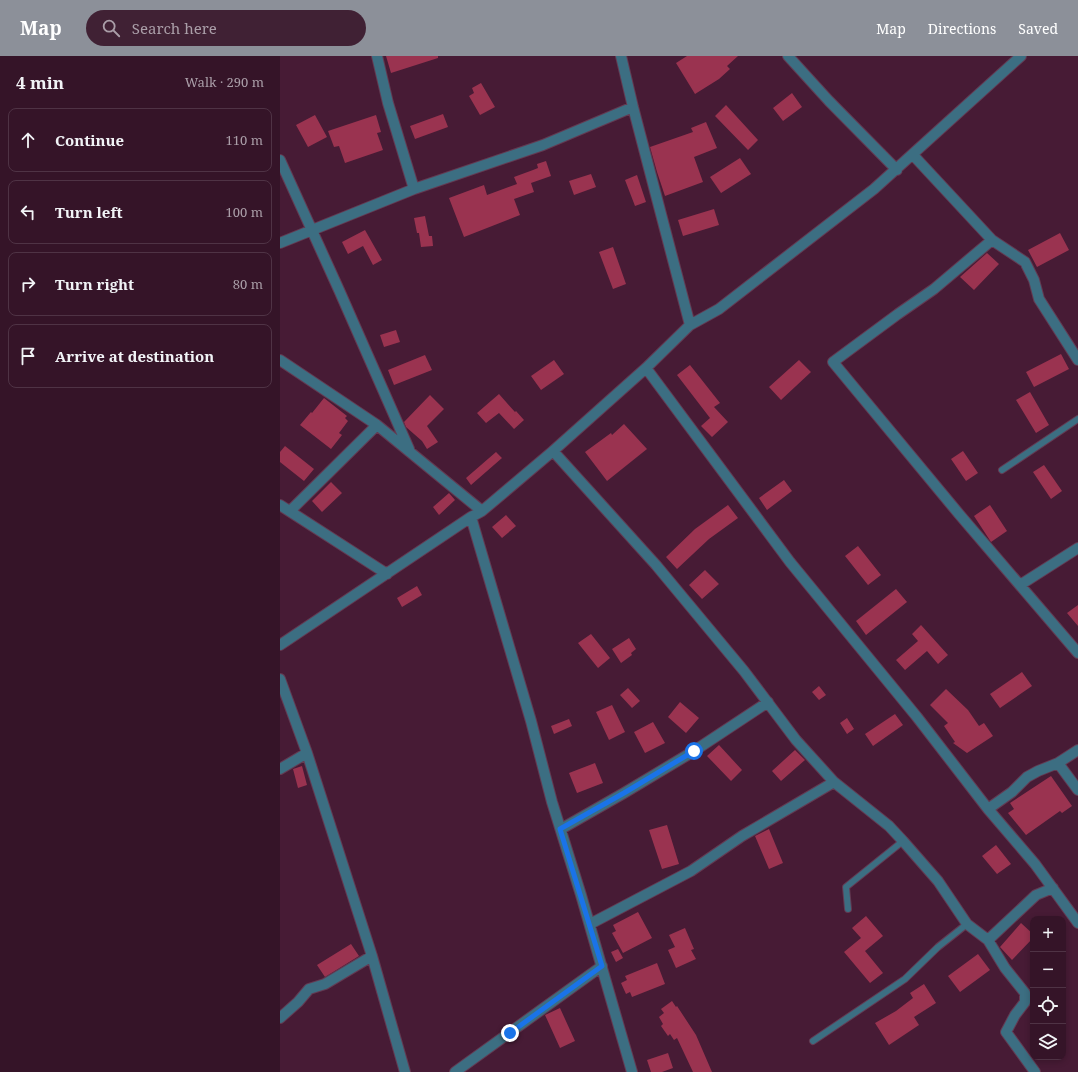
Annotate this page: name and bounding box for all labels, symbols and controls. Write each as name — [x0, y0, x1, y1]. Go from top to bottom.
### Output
search box — [86, 10, 366, 46]
text: Map — [20, 15, 62, 41]
icon: search — [100, 17, 122, 39]
text: Search here — [132, 18, 217, 38]
text: Map — [876, 19, 906, 38]
text: Directions — [928, 19, 996, 38]
text: Saved — [1018, 19, 1058, 38]
text: 4 min — [16, 71, 64, 94]
text: Walk · 290 m — [185, 73, 264, 91]
icon: ahead — [17, 129, 39, 151]
text: Continue — [55, 130, 124, 150]
text: 110 m — [226, 131, 263, 149]
icon: left — [17, 201, 39, 223]
text: Turn left — [55, 202, 123, 222]
text: 100 m — [226, 203, 263, 221]
icon: right — [17, 273, 39, 295]
text: Turn right — [55, 274, 134, 294]
text: 80 m — [233, 275, 263, 293]
icon: arrive — [17, 345, 39, 367]
text: Arrive at destination — [55, 346, 214, 366]
route start — [685, 742, 703, 760]
map controls — [1030, 916, 1066, 1060]
button: + — [1030, 916, 1066, 952]
button: − — [1030, 952, 1066, 988]
button: locate — [1030, 988, 1066, 1024]
route end — [501, 1024, 519, 1042]
button: layers — [1030, 1024, 1066, 1060]

